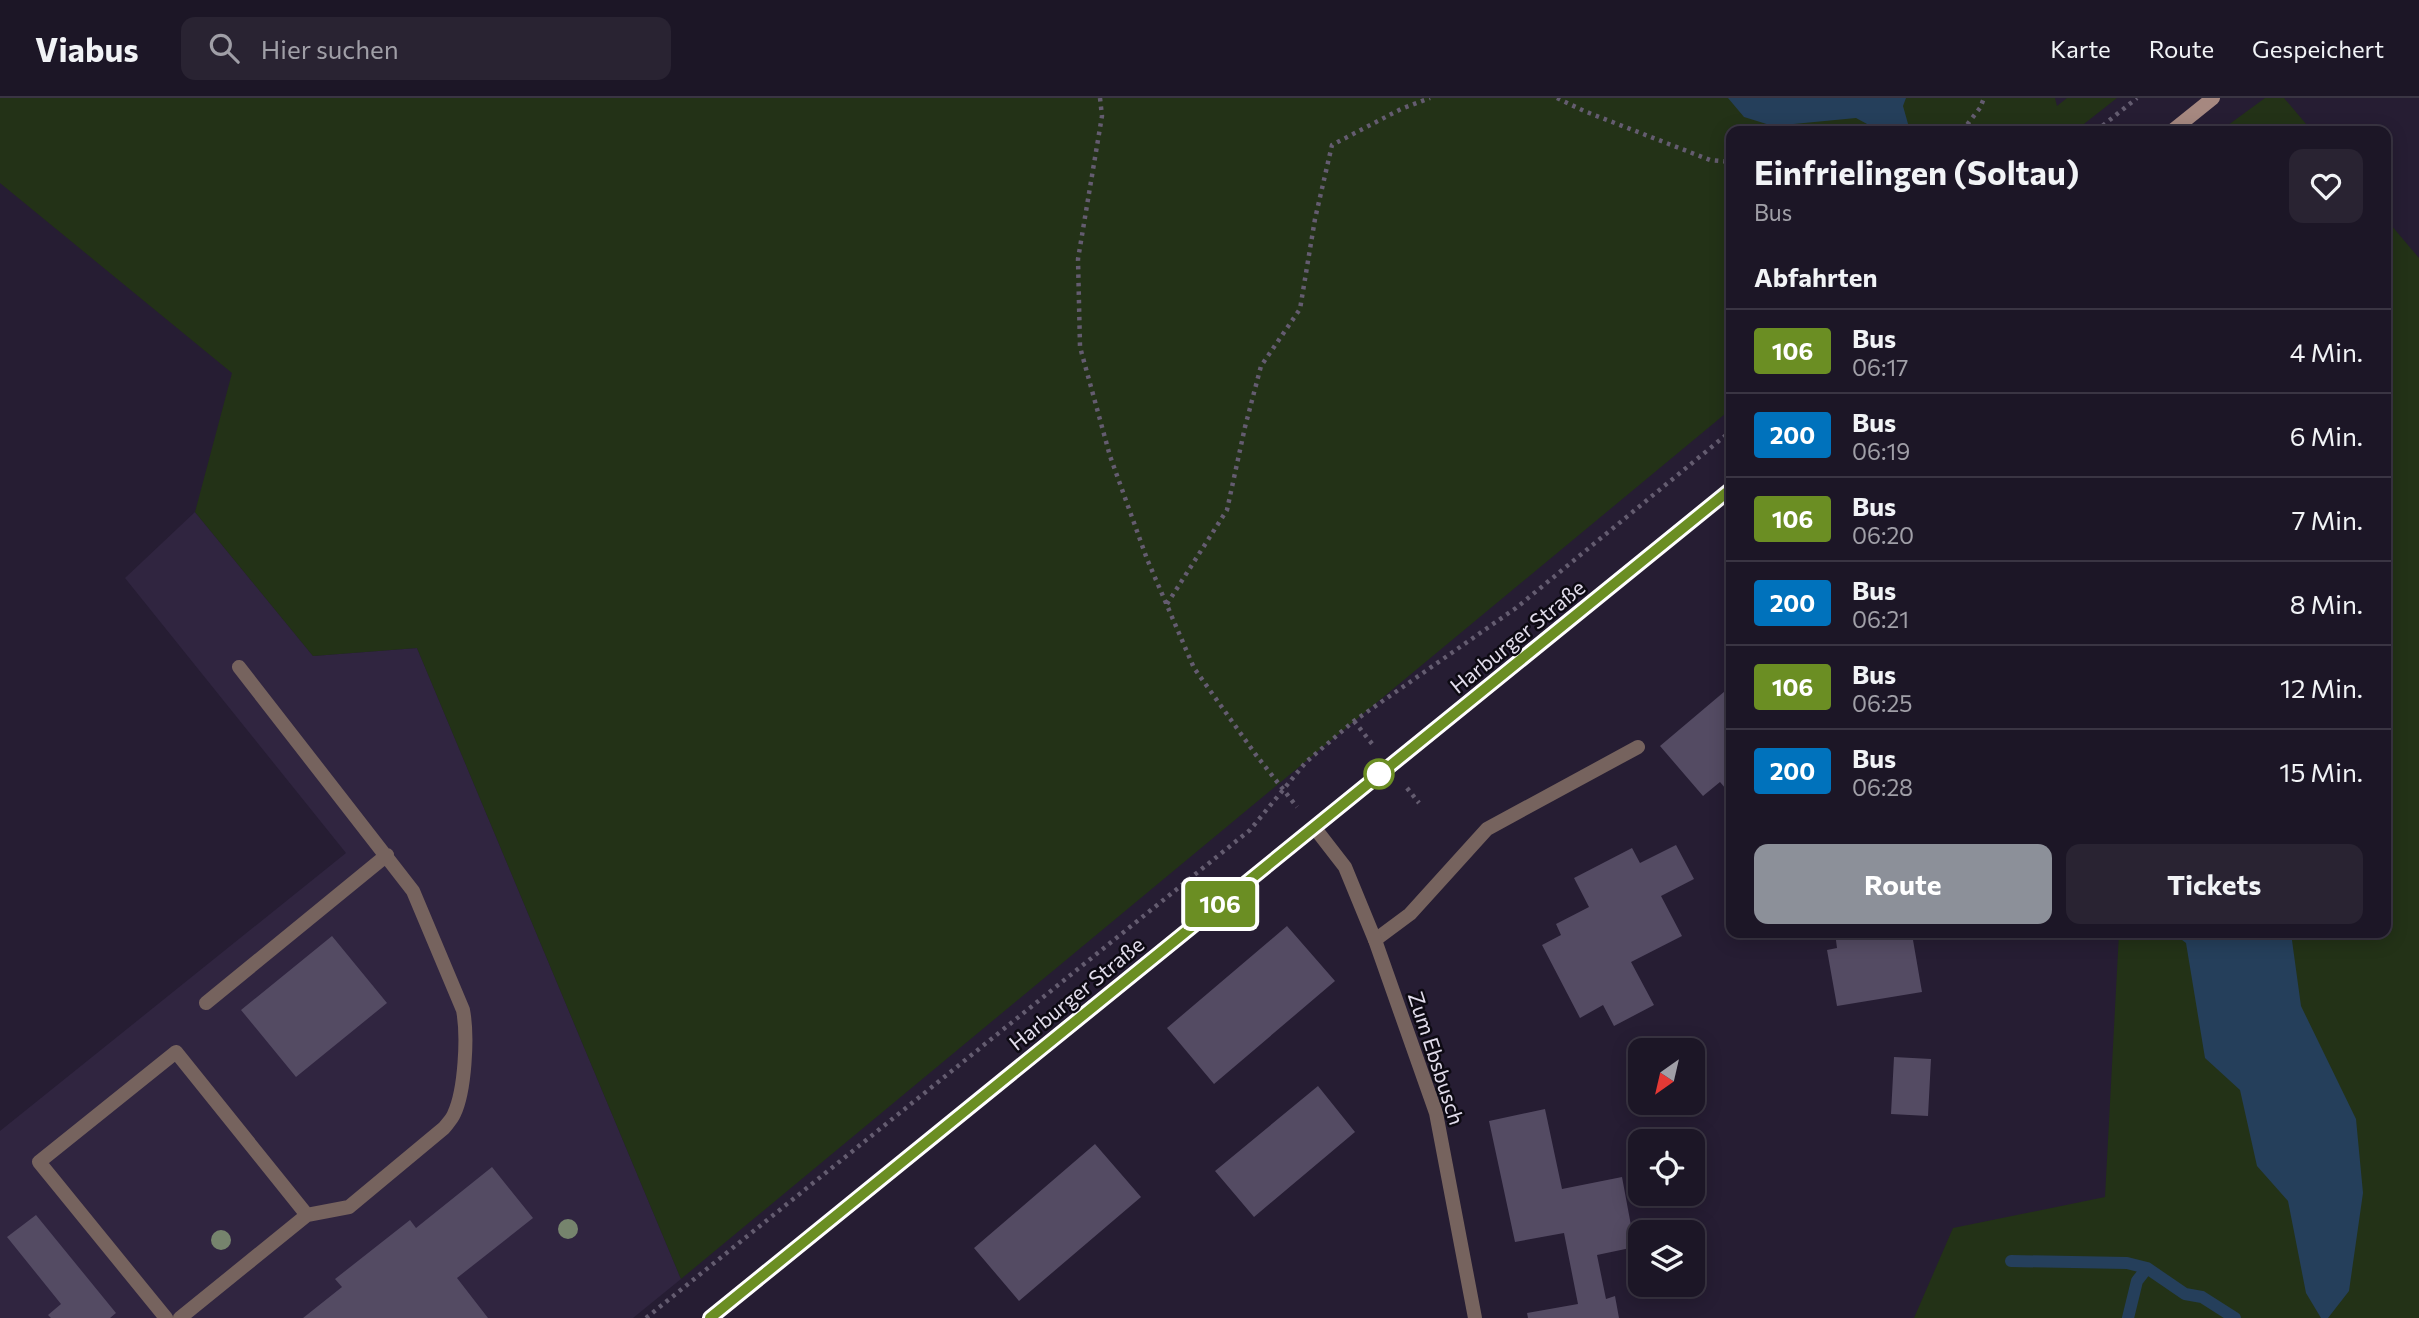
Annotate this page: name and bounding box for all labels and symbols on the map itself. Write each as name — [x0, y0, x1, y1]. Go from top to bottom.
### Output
street label: Harburger Straße — [1445, 574, 1589, 698]
unlabelled marker — [1364, 759, 1394, 789]
line badge: 106 — [1180, 881, 1260, 927]
street label: Harburger Straße — [1004, 931, 1148, 1055]
street label: Zum Ebsbusch — [1404, 988, 1470, 1128]
north arrow — [1628, 1038, 1704, 1115]

